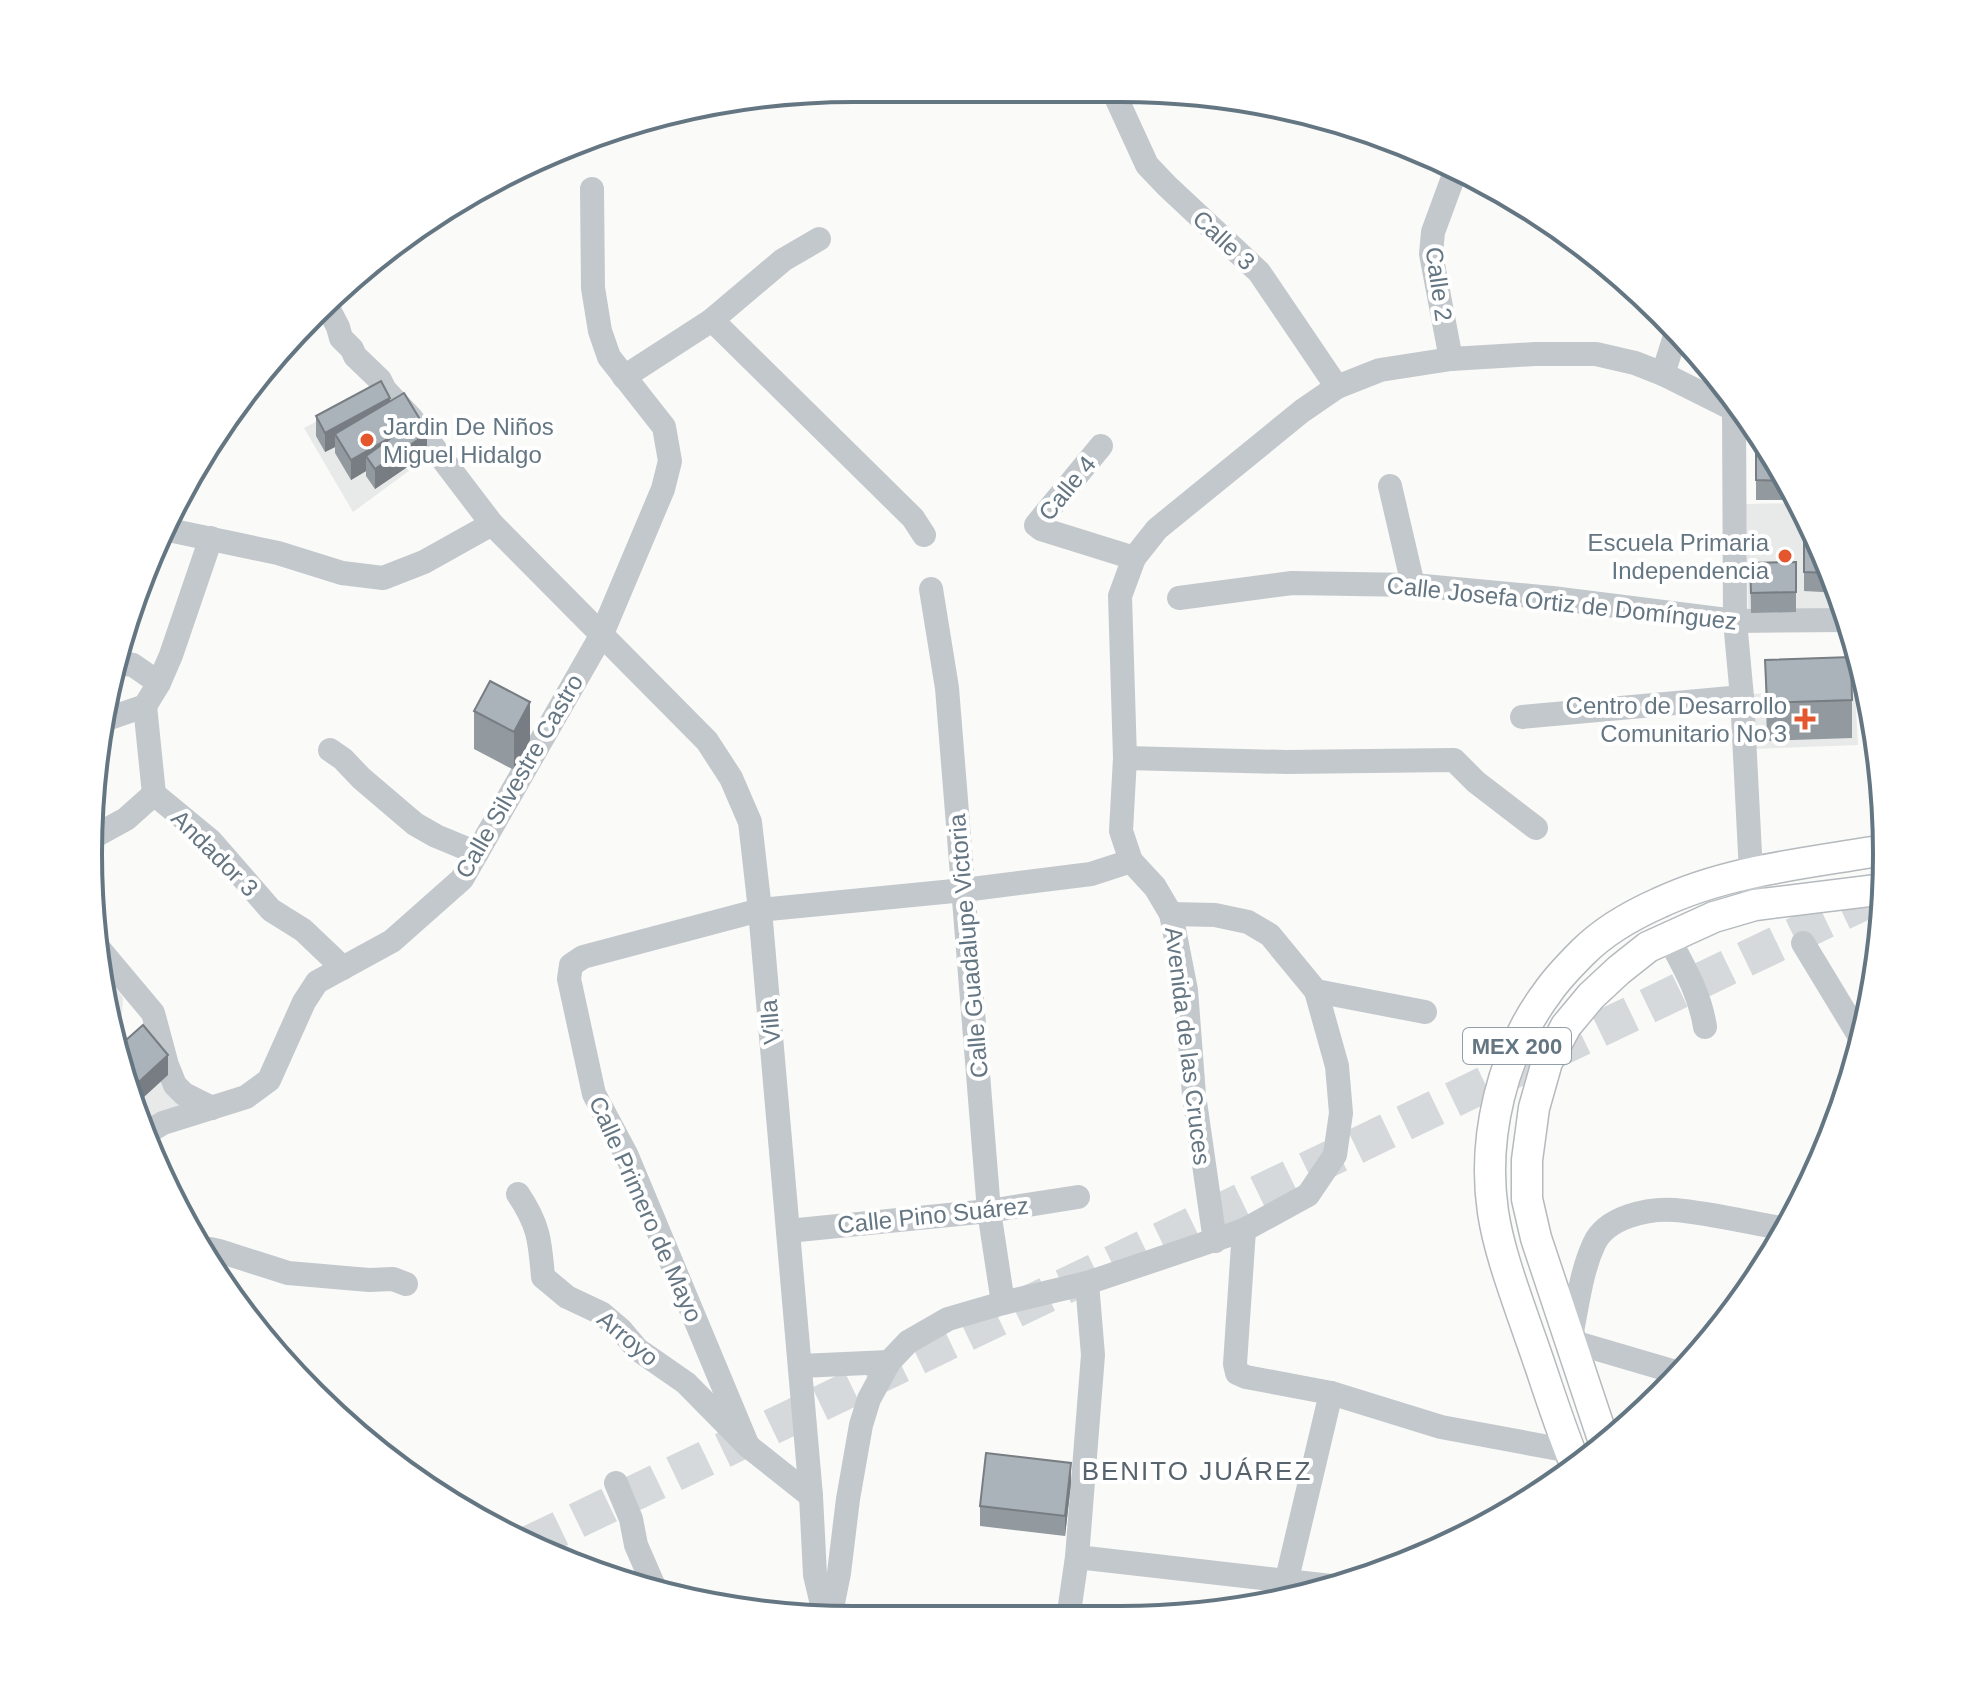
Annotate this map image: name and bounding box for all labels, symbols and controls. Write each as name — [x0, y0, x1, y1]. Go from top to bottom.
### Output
street label: Calle 3 — [1187, 205, 1261, 275]
street label: Calle 2 — [1420, 245, 1458, 323]
place label: Jardin De Niños Miguel Hidalgo — [383, 413, 554, 468]
marker: Jardin De Niños Miguel Hidalgo — [358, 431, 376, 449]
street label: Calle 4 — [1033, 450, 1101, 526]
place label: Escuela Primaria Independencia — [1588, 529, 1770, 584]
marker: Escuela Primaria Independencia — [1776, 547, 1794, 565]
street label: Calle Josefa Ortiz de Domínguez — [1385, 571, 1739, 635]
street label: Calle Silvestre Castro — [450, 669, 588, 883]
place label: Centro de Desarrollo Comunitario No 3 — [1566, 692, 1787, 747]
marker: Centro de Desarrollo Comunitario No 3 — [1794, 708, 1816, 730]
street label: Andador 3 — [166, 804, 264, 902]
street label: Calle Guadalupe Victoria — [943, 812, 993, 1079]
street label: Avenida de las Cruces — [1160, 925, 1216, 1167]
street label: Villa — [755, 998, 785, 1046]
road number: MEX 200 — [1463, 1028, 1571, 1064]
street label: Calle Primero de Mayo — [584, 1092, 708, 1326]
street label: Calle Pino Suárez — [836, 1192, 1030, 1238]
street label: Arroyo — [592, 1305, 664, 1371]
district label: BENITO JUÁREZ — [1082, 1456, 1312, 1486]

